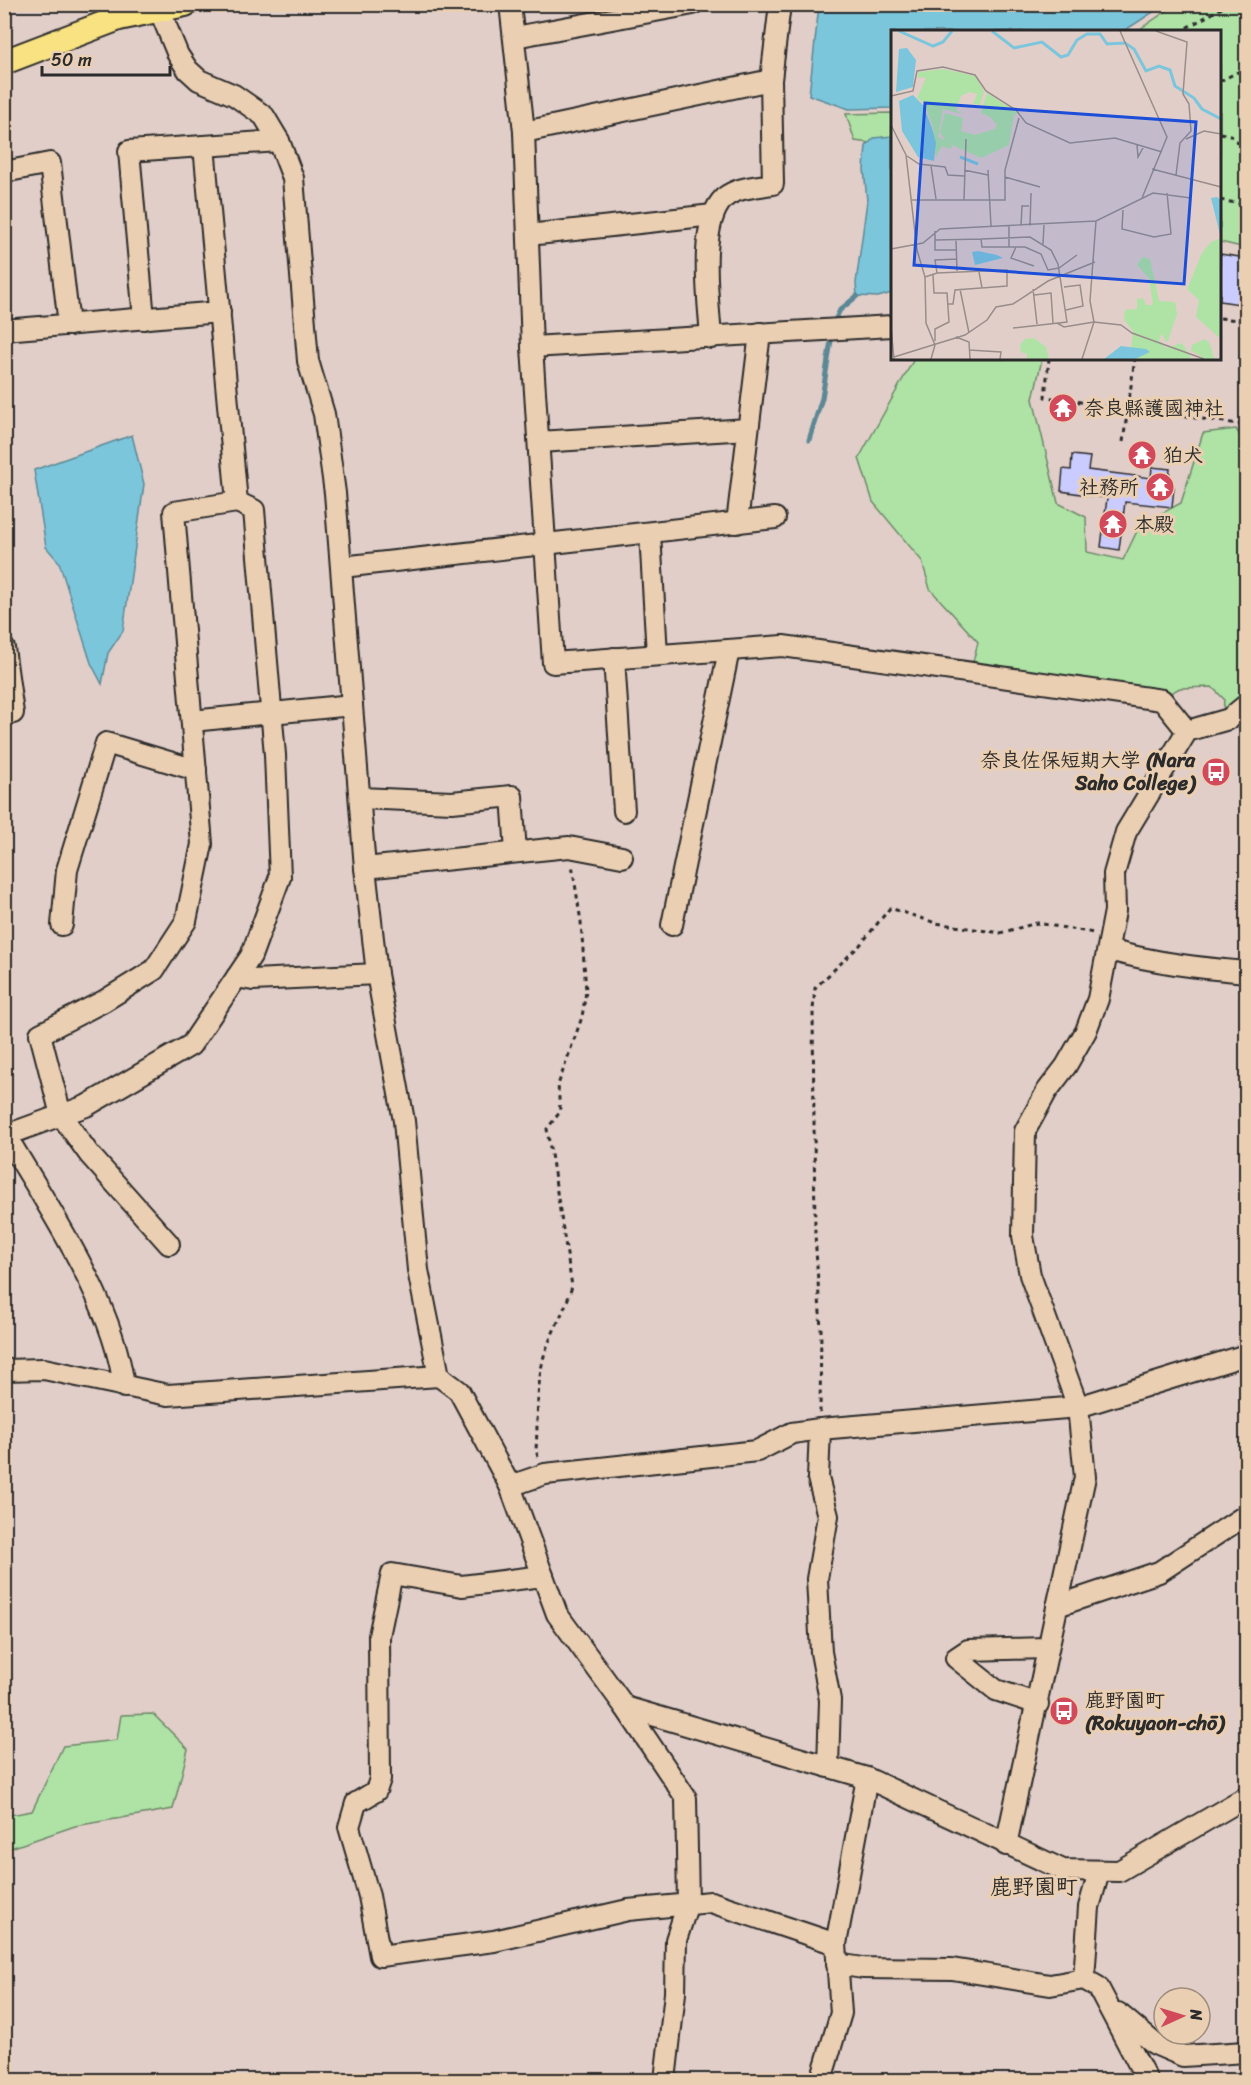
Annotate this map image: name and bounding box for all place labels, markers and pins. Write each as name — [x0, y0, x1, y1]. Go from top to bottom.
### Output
place label: 奈良縣護國神社 — [1084, 391, 1224, 426]
temple icon: 奈良縣護國神社 — [1047, 392, 1079, 424]
place label: 狛犬 — [1163, 438, 1203, 473]
temple icon: 狛犬 — [1126, 439, 1158, 471]
place label: 社務所 — [1079, 470, 1139, 505]
temple icon: 社務所 — [1144, 471, 1176, 503]
place label: 本殿 — [1134, 507, 1174, 542]
temple icon: 本殿 — [1097, 508, 1129, 540]
place label: 奈良佐保短期大学 (Nara Saho College) — [981, 743, 1197, 801]
bus stop icon: 奈良佐保短期大学 (Nara Saho College) — [1200, 756, 1232, 788]
place label: 鹿野園町 (Rokuyaon-chō) — [1085, 1683, 1226, 1741]
bus stop icon: 鹿野園町 (Rokuyaon-chō) — [1048, 1695, 1080, 1727]

